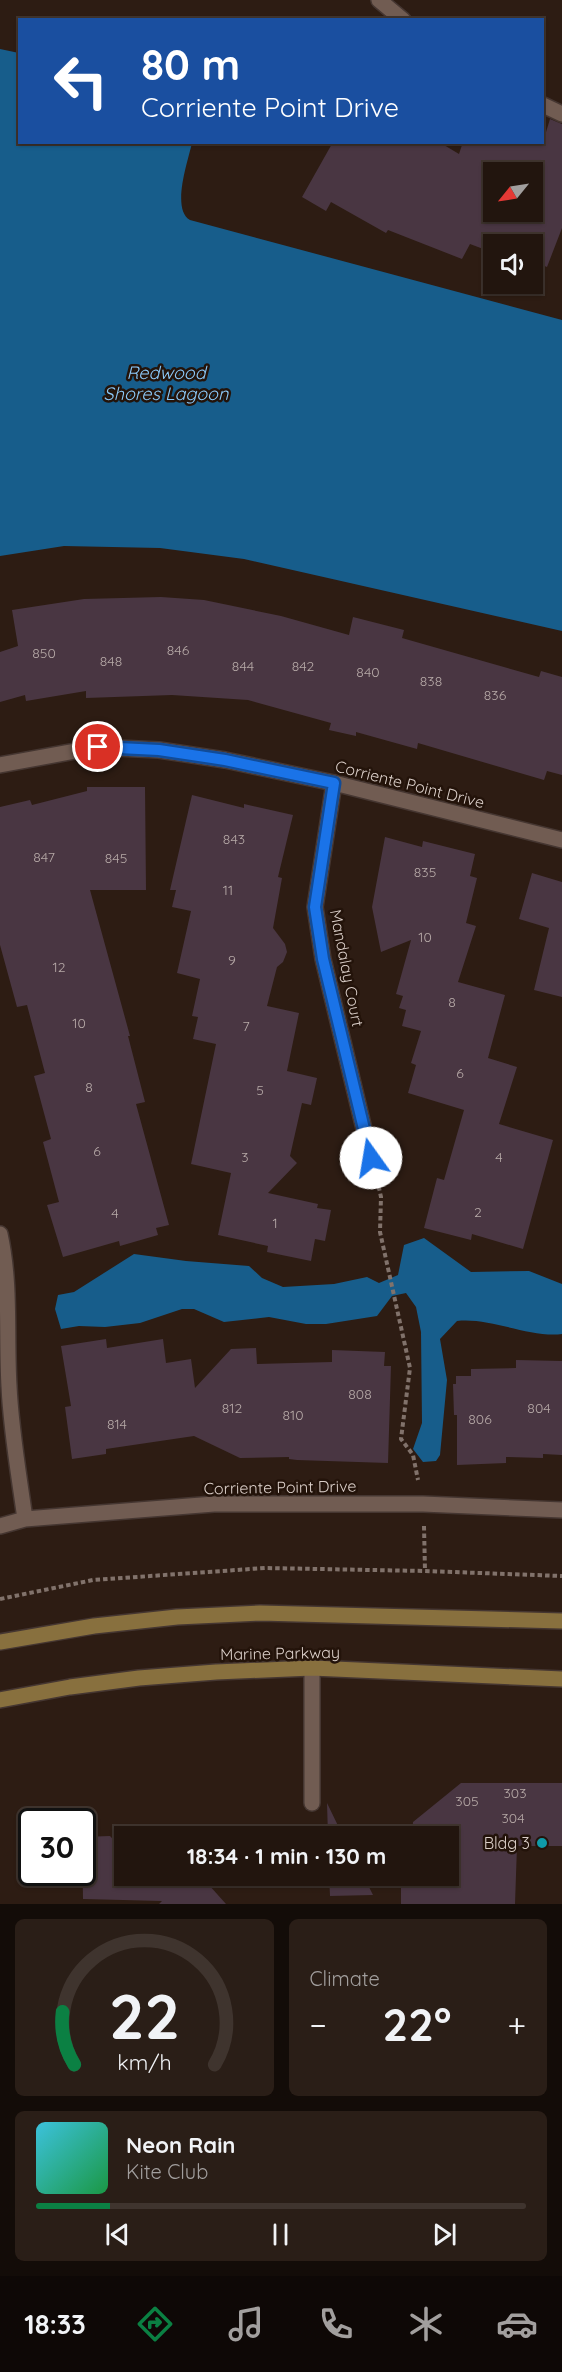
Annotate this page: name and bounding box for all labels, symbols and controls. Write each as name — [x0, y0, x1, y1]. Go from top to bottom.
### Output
text: 80 m — [141, 38, 240, 91]
icon: left — [42, 42, 120, 120]
text: Corriente Point Drive — [141, 90, 399, 124]
north arrow — [483, 162, 543, 222]
map controls — [483, 162, 543, 294]
button: sound — [483, 234, 543, 294]
water label: Redwood Shores Lagoon — [104, 361, 229, 405]
house number: 846 — [167, 641, 190, 659]
house number: 850 — [32, 644, 56, 662]
house number: 848 — [100, 652, 122, 670]
house number: 844 — [232, 657, 254, 675]
house number: 842 — [292, 657, 315, 675]
house number: 840 — [356, 663, 380, 681]
house number: 838 — [420, 672, 442, 690]
house number: 836 — [484, 686, 507, 704]
pin — [72, 721, 123, 772]
icon: arrive — [81, 730, 114, 763]
street label: Corriente Point Drive — [333, 756, 487, 812]
house number: 843 — [223, 830, 245, 848]
house number: 847 — [33, 848, 55, 866]
house number: 845 — [105, 849, 127, 867]
house number: 835 — [414, 863, 436, 881]
house number: 11 — [223, 881, 233, 899]
street label: Mandalay Court — [326, 908, 368, 1028]
house number: 10 — [418, 928, 432, 946]
house number: 9 — [228, 951, 236, 969]
house number: 12 — [53, 958, 66, 976]
house number: 8 — [448, 993, 456, 1011]
house number: 10 — [72, 1014, 86, 1032]
house number: 7 — [242, 1017, 250, 1035]
house number: 6 — [456, 1064, 464, 1082]
house number: 8 — [85, 1078, 93, 1096]
house number: 5 — [256, 1081, 264, 1099]
position arrow — [339, 1126, 403, 1190]
house number: 6 — [93, 1142, 101, 1160]
house number: 3 — [241, 1148, 249, 1166]
house number: 4 — [495, 1148, 503, 1166]
house number: 2 — [474, 1203, 482, 1221]
house number: 4 — [111, 1204, 119, 1222]
house number: 1 — [272, 1214, 278, 1232]
house number: 808 — [348, 1385, 372, 1403]
house number: 812 — [222, 1399, 242, 1417]
house number: 804 — [527, 1399, 551, 1417]
house number: 810 — [282, 1406, 304, 1424]
house number: 806 — [468, 1410, 492, 1428]
house number: 814 — [107, 1415, 127, 1433]
street label: Corriente Point Drive — [203, 1476, 357, 1498]
street label: Marine Parkway — [220, 1642, 340, 1664]
house number: 303 — [503, 1784, 527, 1802]
house number: 305 — [455, 1792, 479, 1810]
speed limit sign: 30 — [18, 1808, 96, 1886]
house number: 304 — [501, 1809, 525, 1827]
place label: Bldg 3 — [484, 1833, 530, 1853]
marker: Bldg 3 — [535, 1836, 549, 1850]
text: 18:34 · 1 min · 130 m — [187, 1842, 386, 1870]
text: Climate — [310, 1966, 380, 1991]
text: 22 — [109, 1977, 180, 2055]
text: 22° — [383, 1996, 451, 2052]
text: − — [310, 2004, 327, 2045]
text: + — [507, 2004, 526, 2045]
text: km/h — [117, 2049, 171, 2075]
text: Neon Rain — [126, 2131, 235, 2159]
text: Kite Club — [126, 2159, 208, 2184]
icon: previous — [101, 2218, 134, 2251]
icon: pause — [264, 2218, 297, 2251]
icon: next — [428, 2218, 461, 2251]
icon: directions — [134, 2303, 176, 2345]
icon: music — [225, 2303, 267, 2345]
icon: phone — [315, 2303, 357, 2345]
icon: climate — [405, 2303, 447, 2345]
icon: car — [496, 2303, 538, 2345]
text: 18:33 — [24, 2307, 86, 2341]

